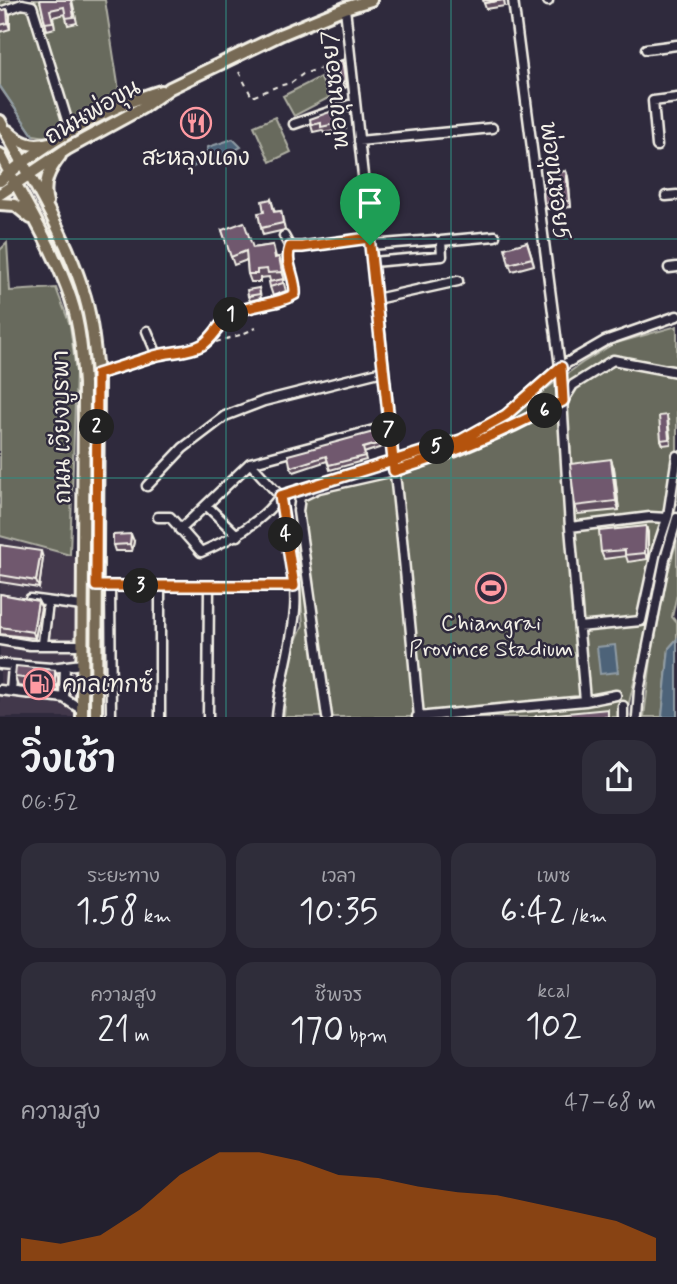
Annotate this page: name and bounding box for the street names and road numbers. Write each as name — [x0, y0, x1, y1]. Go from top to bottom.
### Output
street label: พ่อขุนซอย7 — [313, 29, 358, 151]
street label: ถนนพ่อขุน — [39, 72, 147, 153]
street label: พ่อขุนซอย5 — [531, 120, 578, 243]
street label: ถนน เวียงบูรพา — [45, 350, 80, 504]

